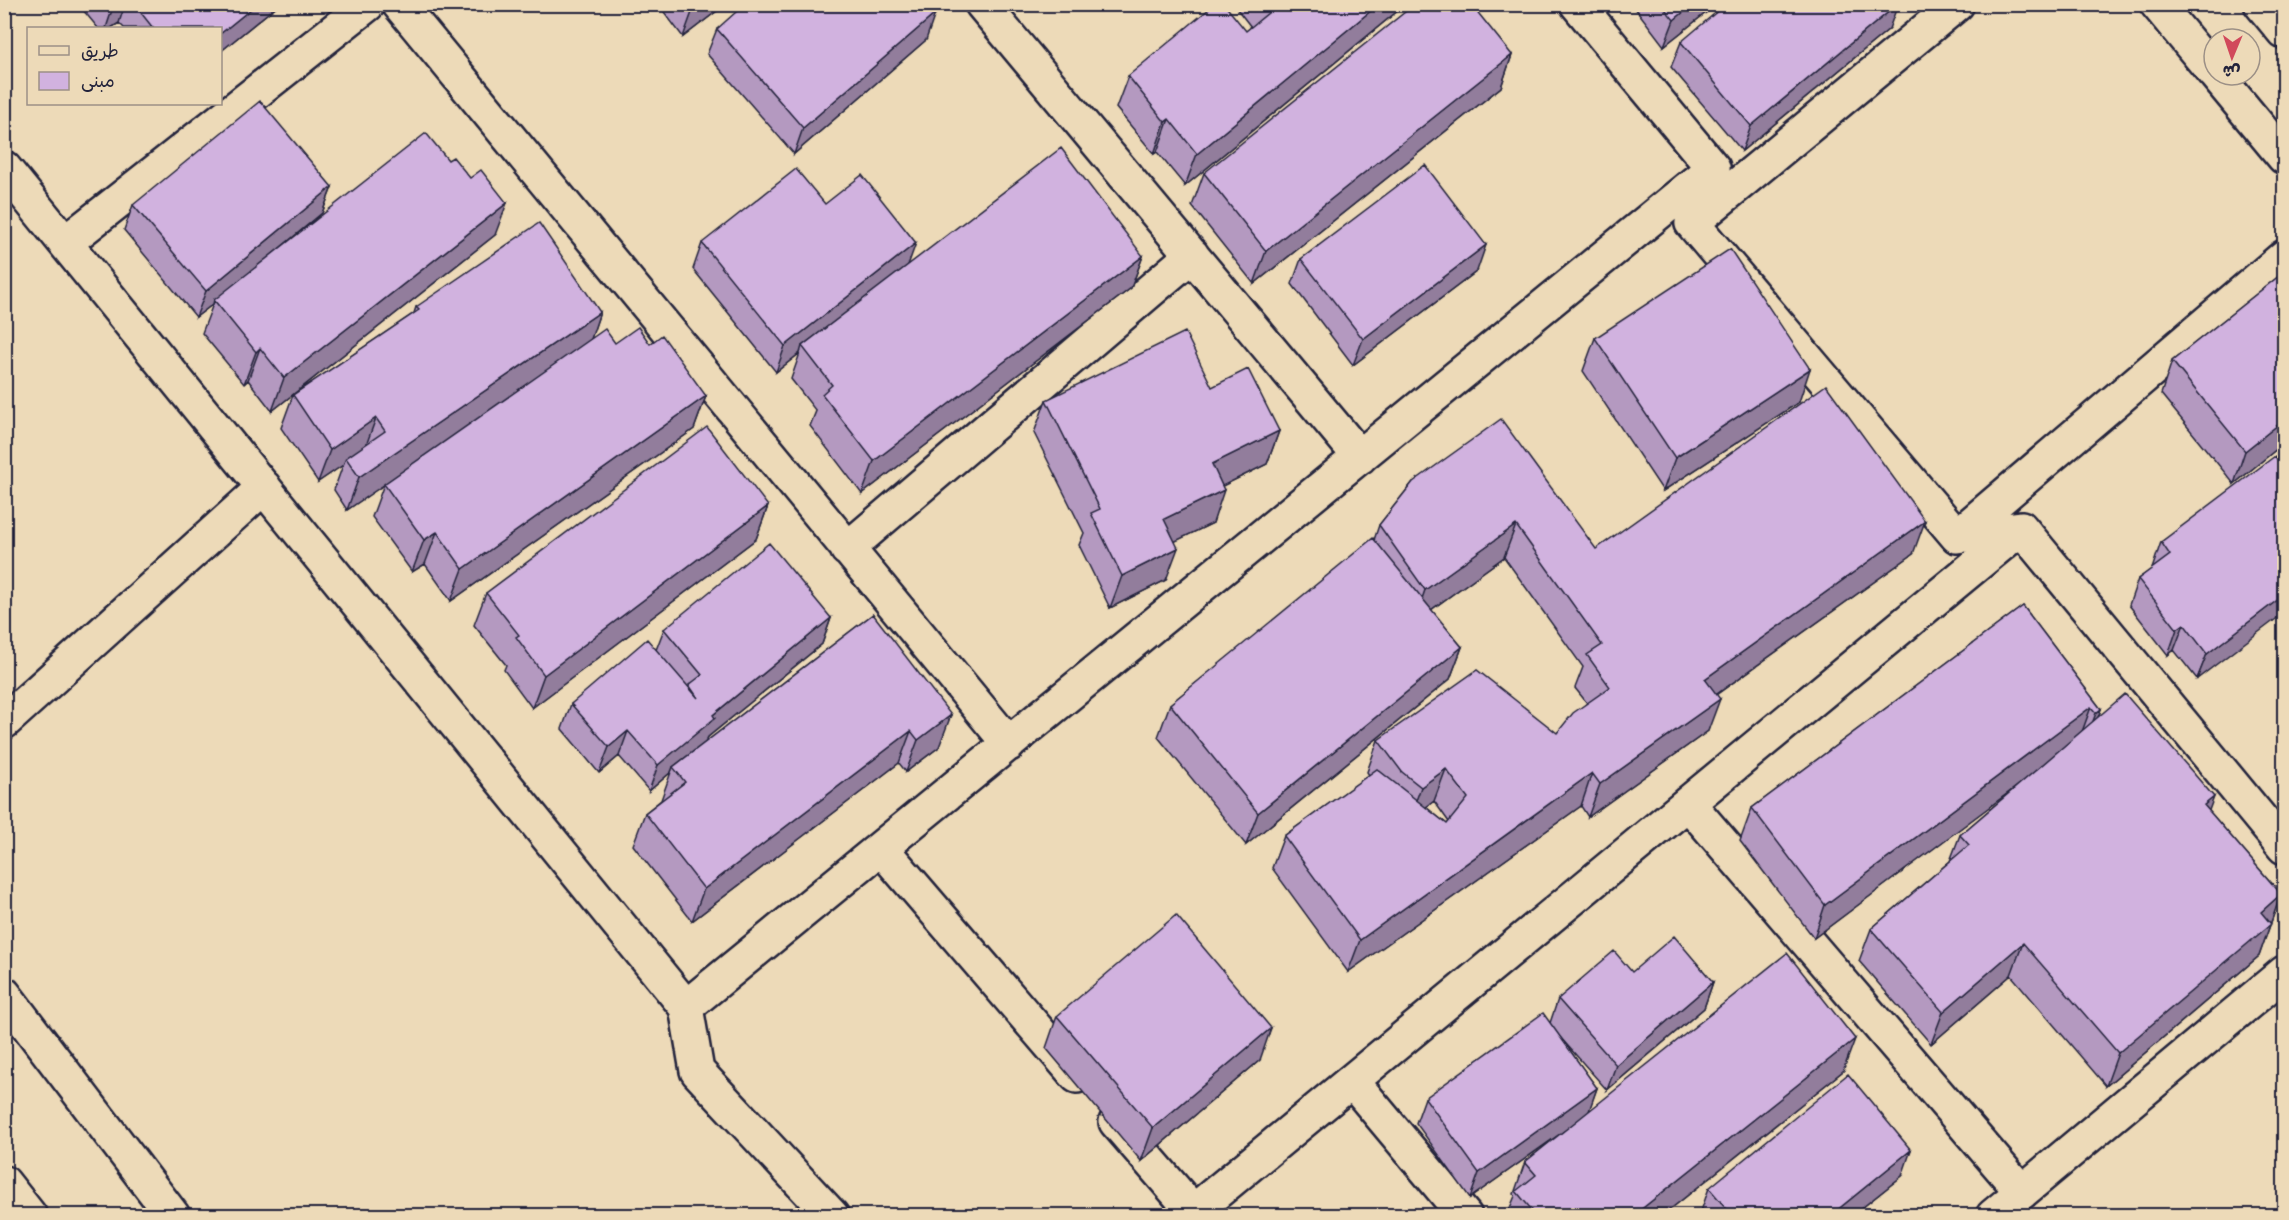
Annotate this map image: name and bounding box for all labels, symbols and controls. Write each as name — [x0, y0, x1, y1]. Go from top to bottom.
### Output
legend — [27, 27, 222, 105]
north arrow — [2202, 27, 2262, 87]
text: طريق — [81, 38, 119, 67]
text: ش — [2222, 58, 2241, 83]
text: مبنى — [81, 68, 115, 97]

